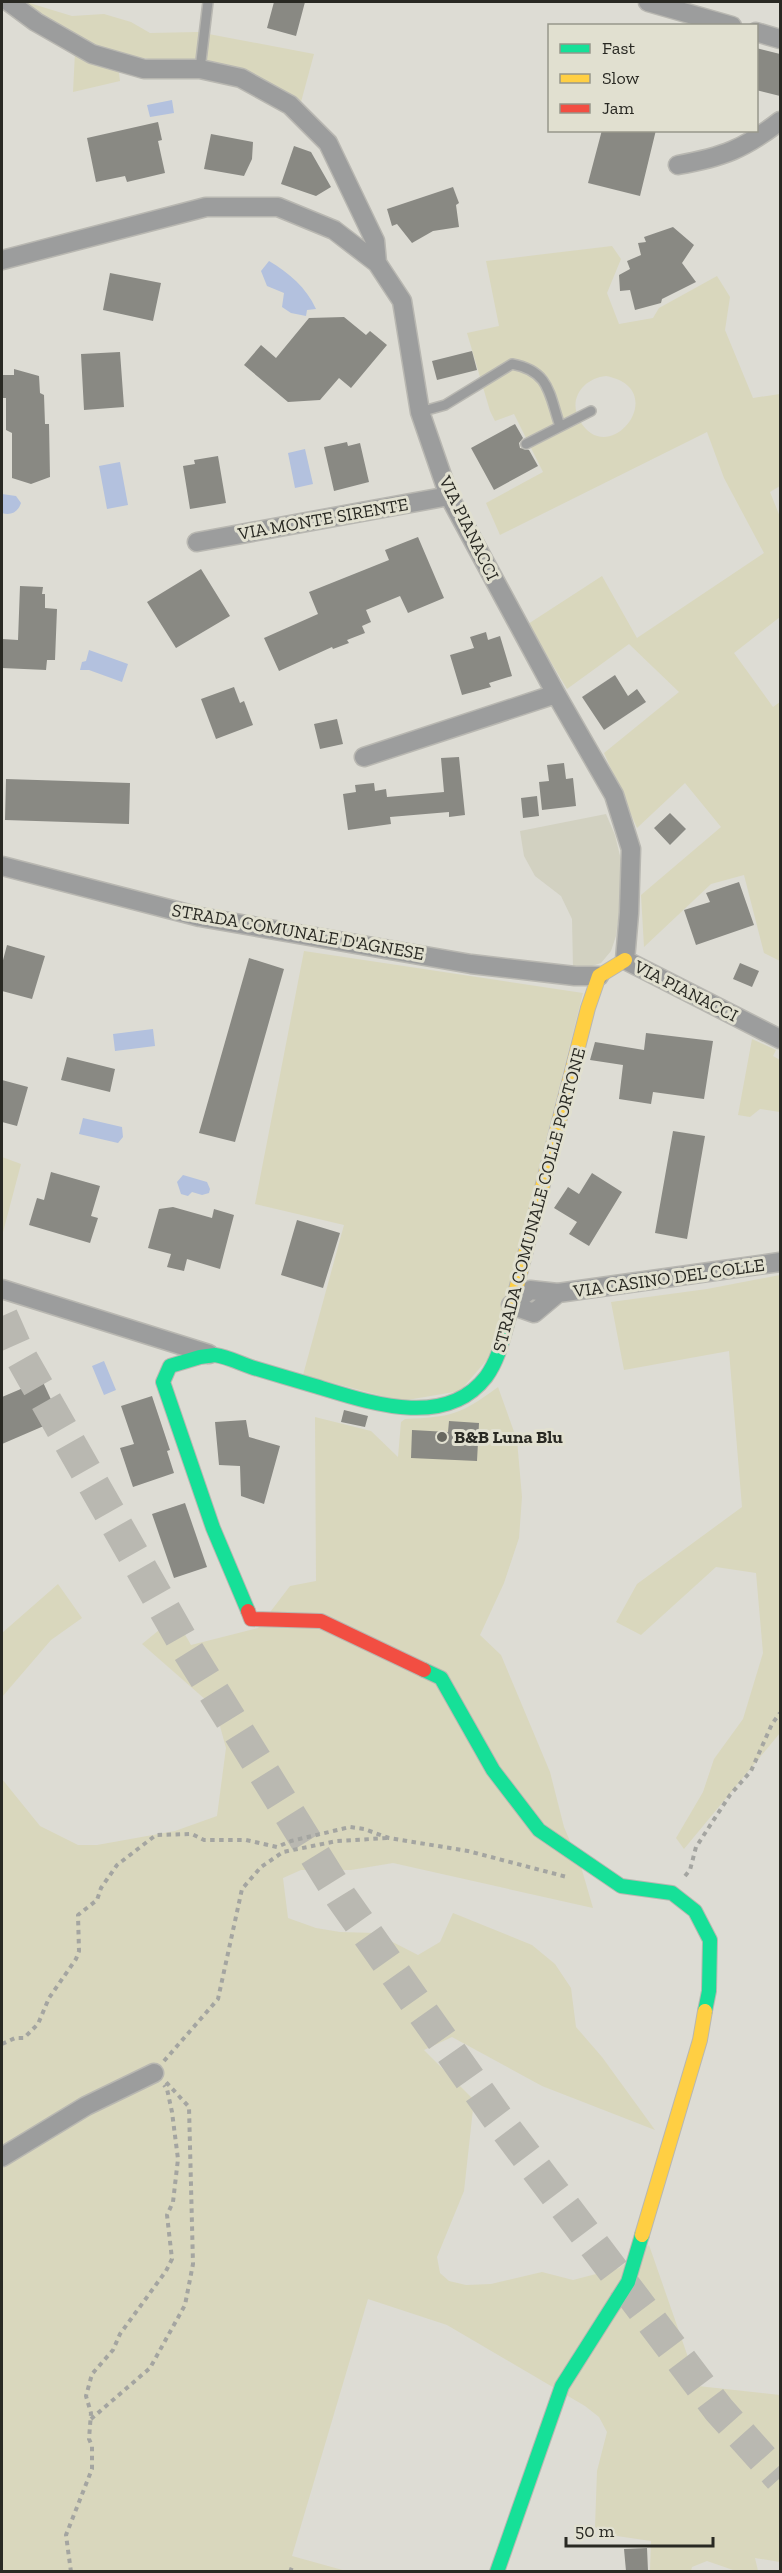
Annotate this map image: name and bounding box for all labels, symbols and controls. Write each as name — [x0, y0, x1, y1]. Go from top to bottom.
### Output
legend — [548, 24, 758, 132]
text: Fast — [602, 37, 635, 59]
text: Slow — [602, 67, 639, 89]
text: Jam — [602, 97, 634, 119]
street label: VIA PIANACCI — [434, 471, 504, 584]
street label: VIA MONTE SIRENTE — [235, 493, 410, 545]
street label: STRADA COMUNALE D'AGNESE — [170, 899, 426, 965]
street label: VIA PIANACCI — [630, 955, 742, 1027]
street label: STRADA COMUNALE COLLE PORTONE — [488, 1045, 590, 1355]
street label: VIA CASINO DEL COLLE — [571, 1254, 766, 1302]
place label: B&B Luna Blu — [454, 1426, 563, 1448]
marker: B&B Luna Blu — [435, 1430, 449, 1444]
scale bar — [566, 2510, 713, 2548]
text: 50 m — [575, 2520, 615, 2542]

